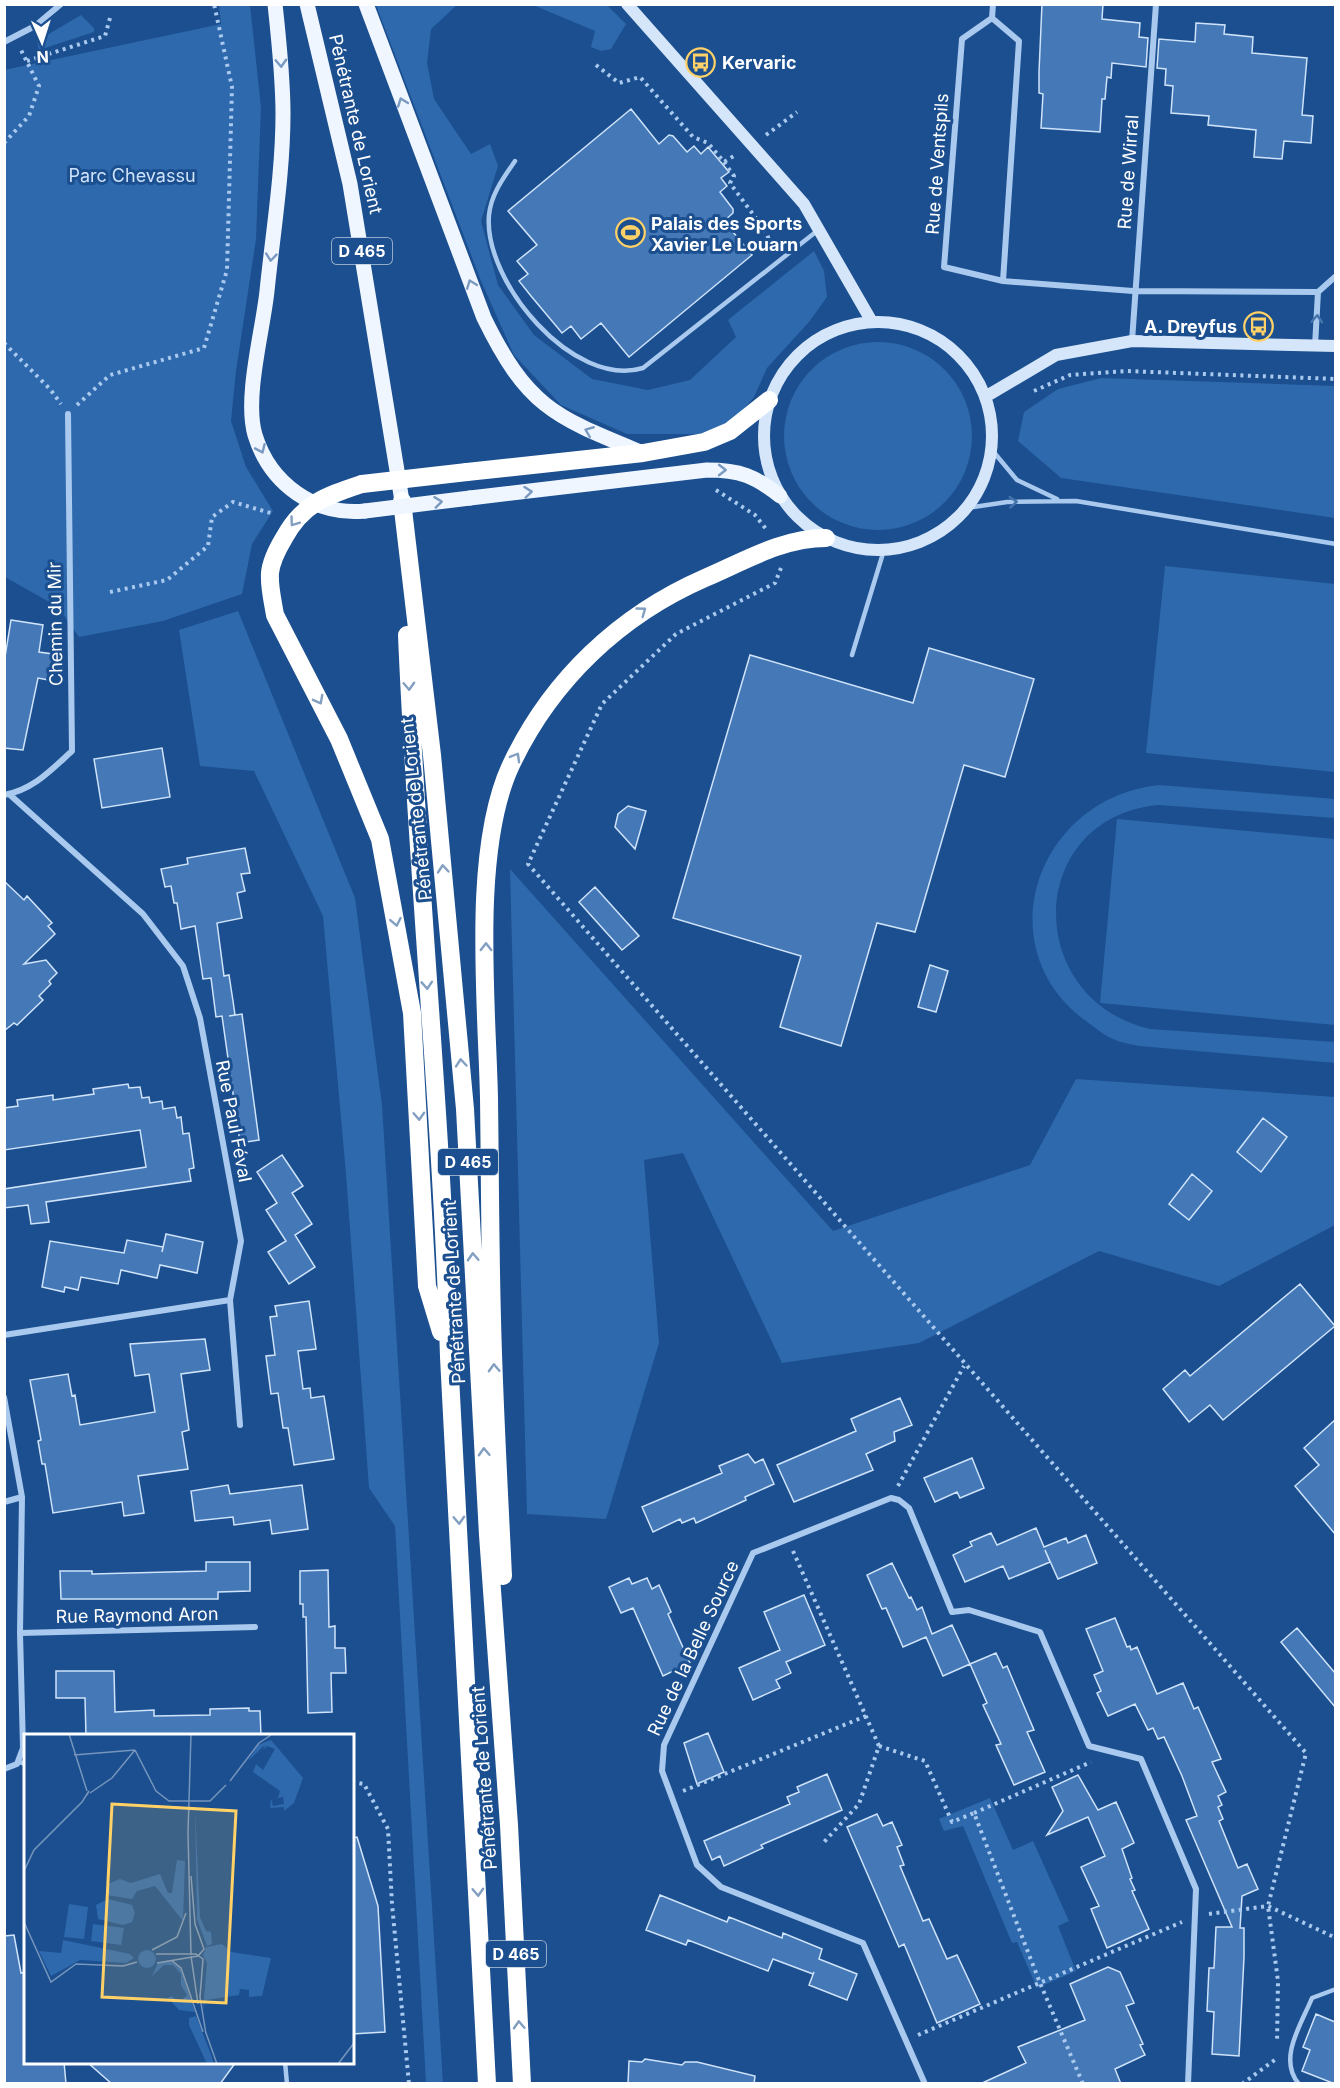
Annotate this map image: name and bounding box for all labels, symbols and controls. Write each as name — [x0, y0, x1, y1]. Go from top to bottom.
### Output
north arrow — [12, 12, 72, 72]
street label: Pénétrante de Lorient — [325, 32, 387, 216]
bus stop icon: Kervaric — [685, 46, 717, 78]
text: N — [36, 47, 49, 67]
place label: Kervaric — [722, 52, 797, 73]
one-way arrow — [274, 58, 287, 67]
street label: Rue de Ventspils — [922, 93, 952, 235]
one-way arrow — [397, 97, 409, 108]
street label: Rue de Wirral — [1114, 114, 1142, 230]
park label: Parc Chevassu — [68, 165, 196, 186]
place label: Palais des Sports Xavier Le Louarn — [651, 213, 802, 255]
sports icon: Palais des Sports Xavier Le Louarn — [614, 217, 646, 249]
road number: D 465 — [332, 238, 392, 264]
one-way arrow — [265, 253, 278, 262]
one-way arrow — [466, 279, 479, 290]
bus stop icon: A. Dreyfus — [1242, 310, 1274, 342]
one-way arrow — [1310, 314, 1323, 323]
place label: A. Dreyfus — [1144, 316, 1237, 337]
one-way arrow — [584, 426, 595, 438]
one-way arrow — [254, 443, 266, 454]
one-way arrow — [717, 464, 726, 476]
one-way arrow — [523, 486, 532, 499]
one-way arrow — [434, 496, 443, 509]
one-way arrow — [1008, 496, 1017, 509]
one-way arrow — [291, 515, 302, 526]
street label: Chemin du Mir — [43, 561, 67, 686]
one-way arrow — [636, 607, 647, 618]
one-way arrow — [403, 681, 415, 690]
one-way arrow — [312, 694, 323, 704]
street label: Pénétrante de Lorient — [396, 716, 436, 901]
one-way arrow — [509, 753, 520, 763]
one-way arrow — [437, 864, 450, 873]
one-way arrow — [389, 917, 402, 927]
one-way arrow — [480, 943, 492, 952]
one-way arrow — [420, 980, 433, 990]
street label: Rue Paul Féval — [212, 1058, 256, 1184]
one-way arrow — [455, 1058, 468, 1067]
one-way arrow — [412, 1111, 425, 1120]
road number: D 465 — [438, 1149, 498, 1175]
street label: Pénétrante de Lorient — [439, 1200, 469, 1384]
one-way arrow — [467, 1253, 480, 1262]
one-way arrow — [487, 1363, 500, 1372]
one-way arrow — [477, 1448, 490, 1457]
one-way arrow — [452, 1515, 465, 1524]
street label: Rue de la Belle Source — [643, 1557, 743, 1739]
street label: Rue Raymond Aron — [55, 1603, 219, 1627]
street label: Pénétrante de Lorient — [467, 1686, 501, 1870]
inset map — [24, 1734, 354, 2064]
one-way arrow — [472, 1887, 485, 1896]
road number: D 465 — [486, 1941, 546, 1967]
one-way arrow — [513, 2021, 526, 2030]

